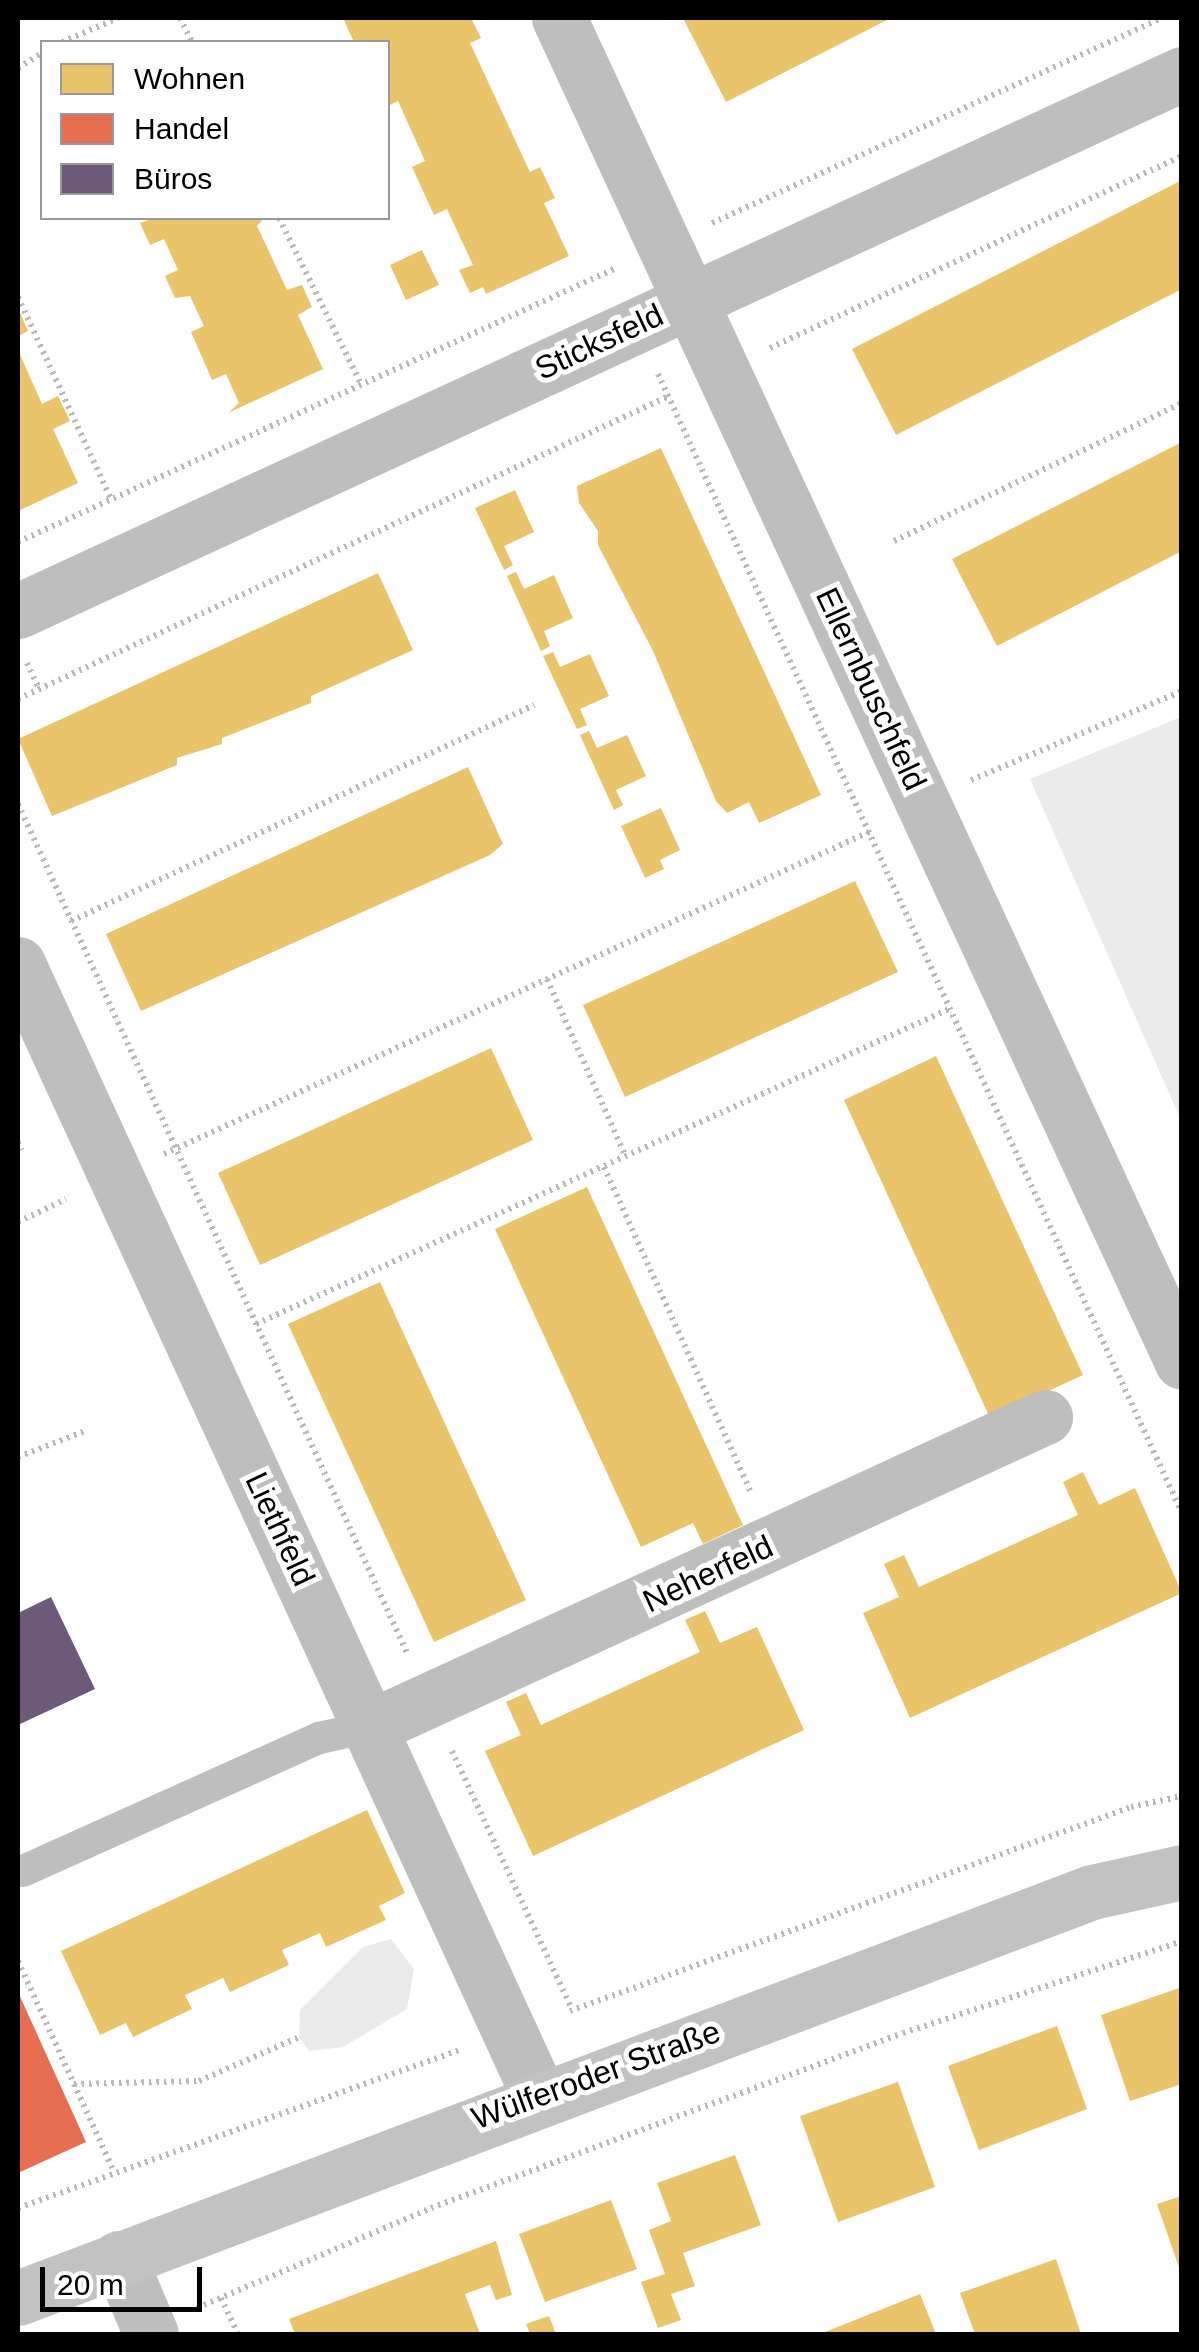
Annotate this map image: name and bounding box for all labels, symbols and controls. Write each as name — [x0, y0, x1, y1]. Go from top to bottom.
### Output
legend — [40, 40, 390, 220]
text: Wohnen — [134, 62, 245, 95]
text: Handel — [134, 112, 229, 145]
text: Büros — [134, 162, 212, 195]
street label: Sticksfeld — [529, 296, 669, 388]
street label: Ellernbuschfeld — [807, 582, 935, 796]
street label: Liethfeld — [237, 1466, 323, 1592]
street label: Neherfeld — [637, 1527, 779, 1621]
street label: Wülferoder Straße — [467, 2012, 725, 2138]
scale bar — [45, 2247, 208, 2309]
text: 20 m — [57, 2268, 124, 2301]

